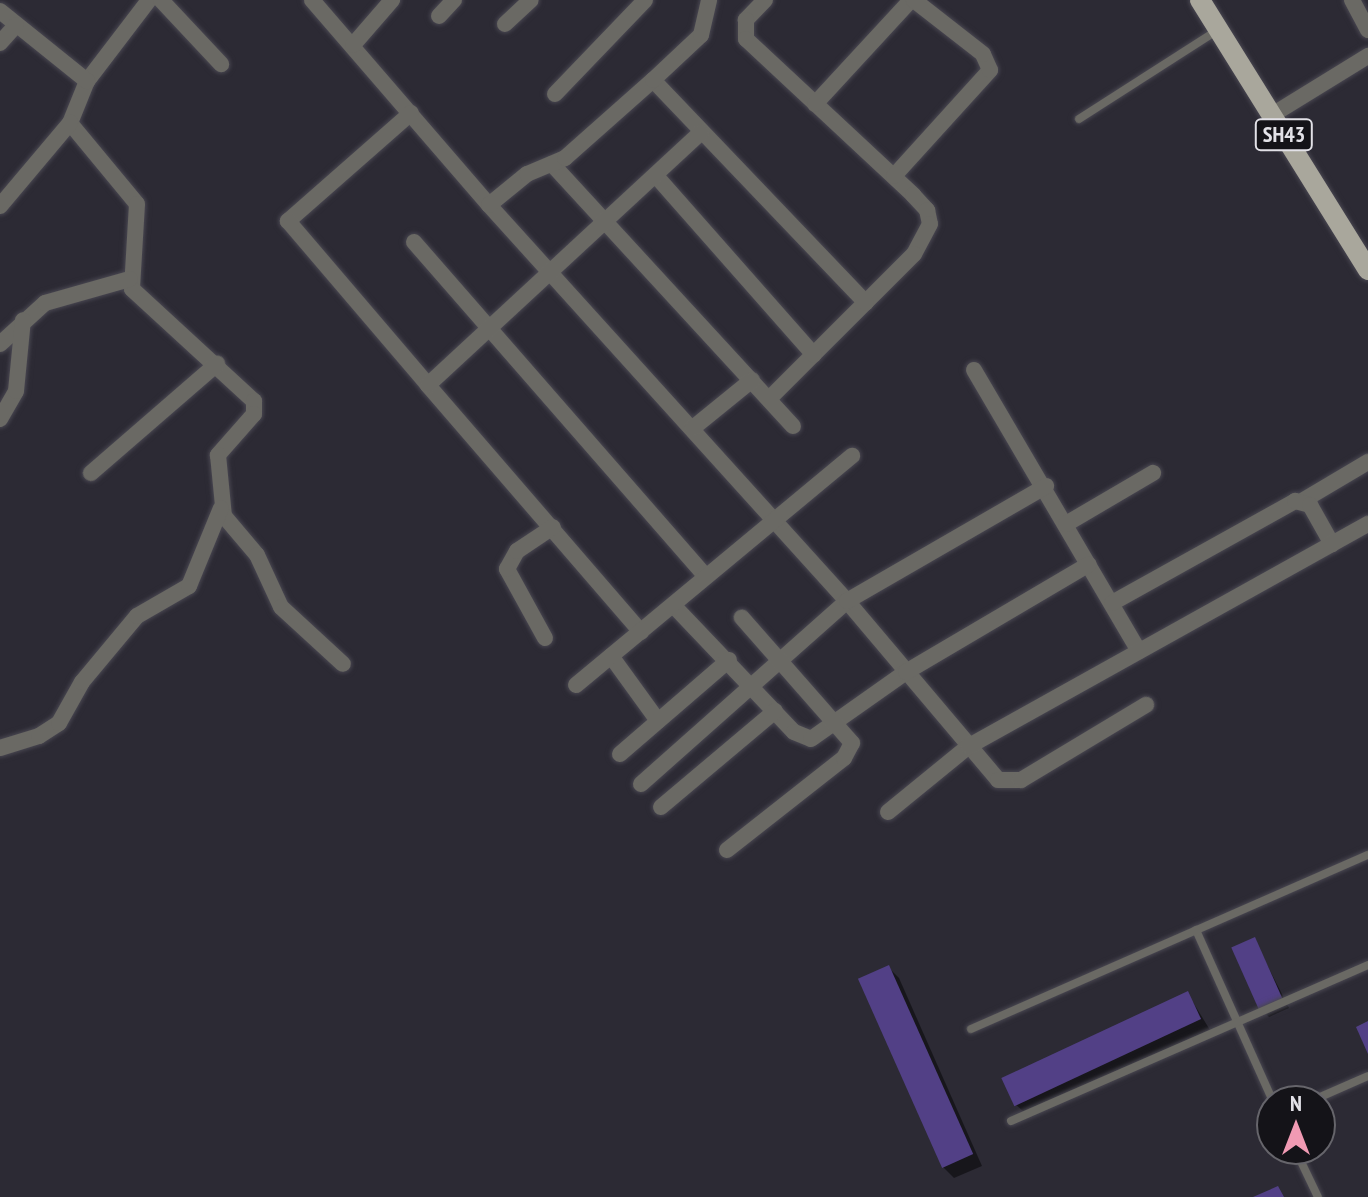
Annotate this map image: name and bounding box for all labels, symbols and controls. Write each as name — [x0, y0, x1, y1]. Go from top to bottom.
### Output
road number: SH43 — [1254, 117, 1314, 153]
north arrow — [1256, 1085, 1336, 1165]
text: N — [1290, 1089, 1302, 1117]

